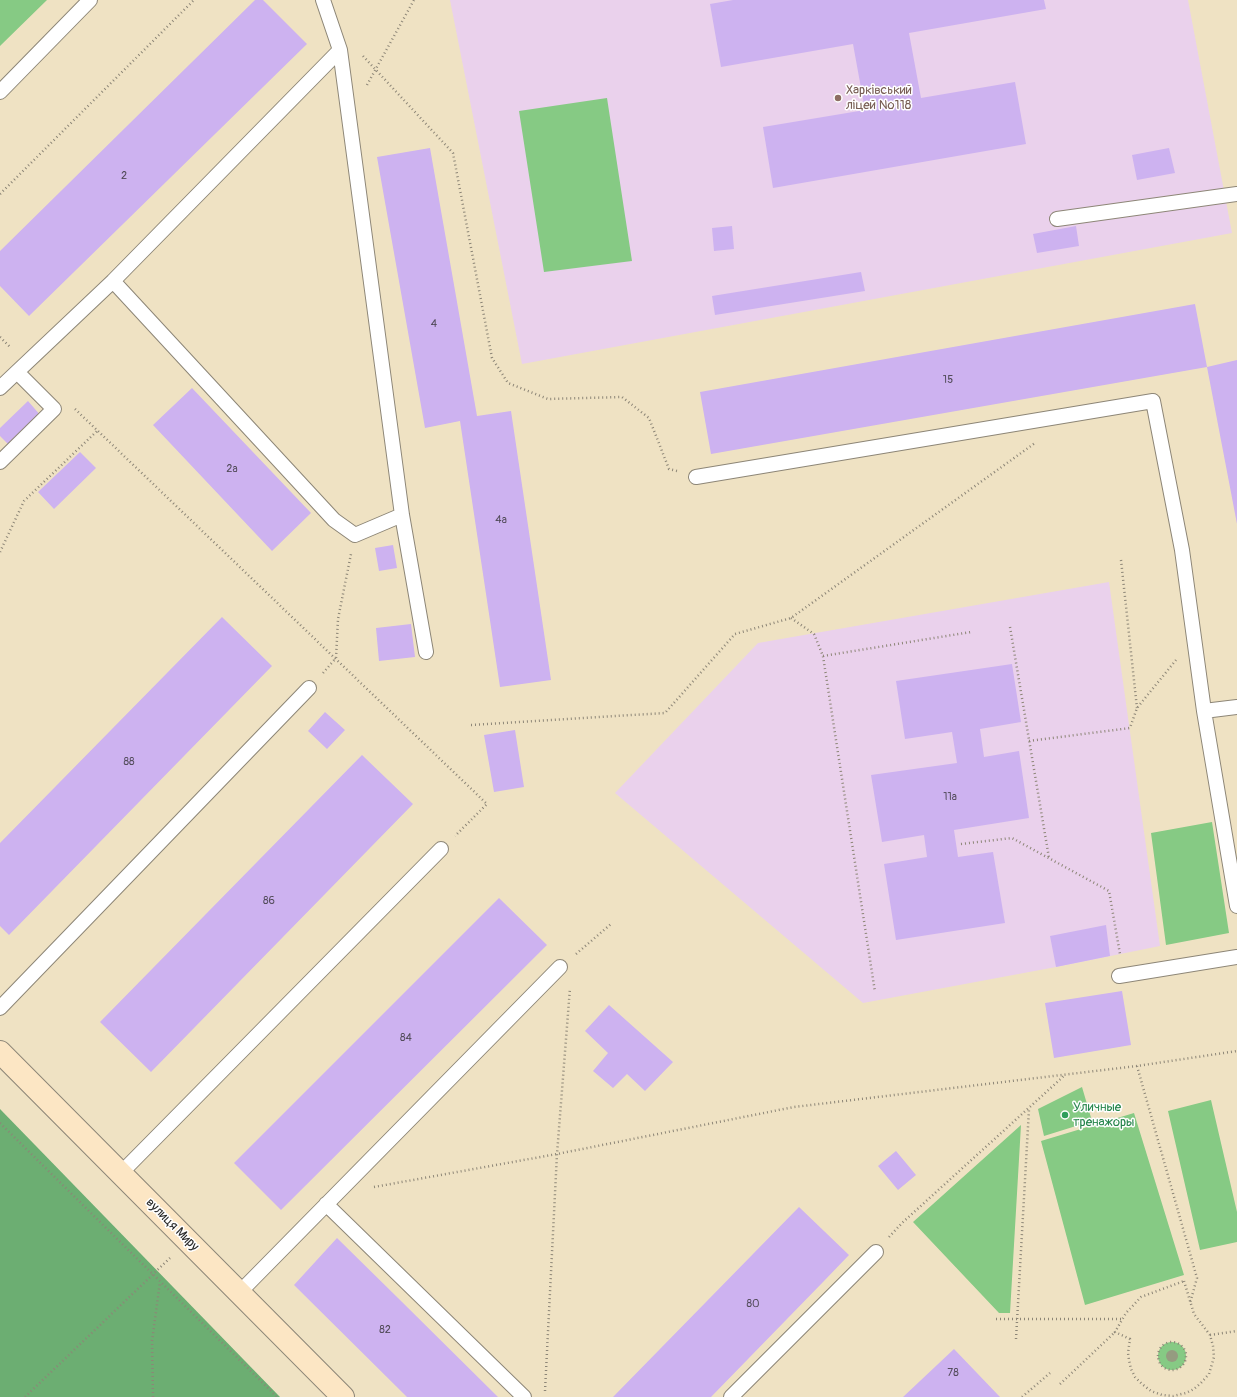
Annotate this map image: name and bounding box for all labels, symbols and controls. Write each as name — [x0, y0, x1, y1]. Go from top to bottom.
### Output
place label: Харківський ліцей №118 — [846, 83, 912, 114]
marker: Харківський ліцей №118 — [833, 93, 843, 103]
house number: 2 — [121, 169, 127, 183]
house number: 4 — [431, 317, 437, 331]
house number: 15 — [943, 373, 953, 387]
house number: 2а — [226, 462, 238, 476]
house number: 4а — [495, 513, 507, 527]
house number: 88 — [123, 755, 135, 769]
house number: 11а — [943, 790, 957, 804]
house number: 86 — [263, 894, 275, 908]
house number: 84 — [400, 1031, 412, 1045]
place label: Уличные тренажоры — [1073, 1100, 1134, 1131]
marker: Уличные тренажоры — [1060, 1110, 1070, 1120]
street label: вулиця Миру — [142, 1195, 202, 1255]
house number: 80 — [746, 1297, 760, 1311]
house number: 82 — [379, 1323, 391, 1337]
house number: 78 — [947, 1366, 959, 1380]

